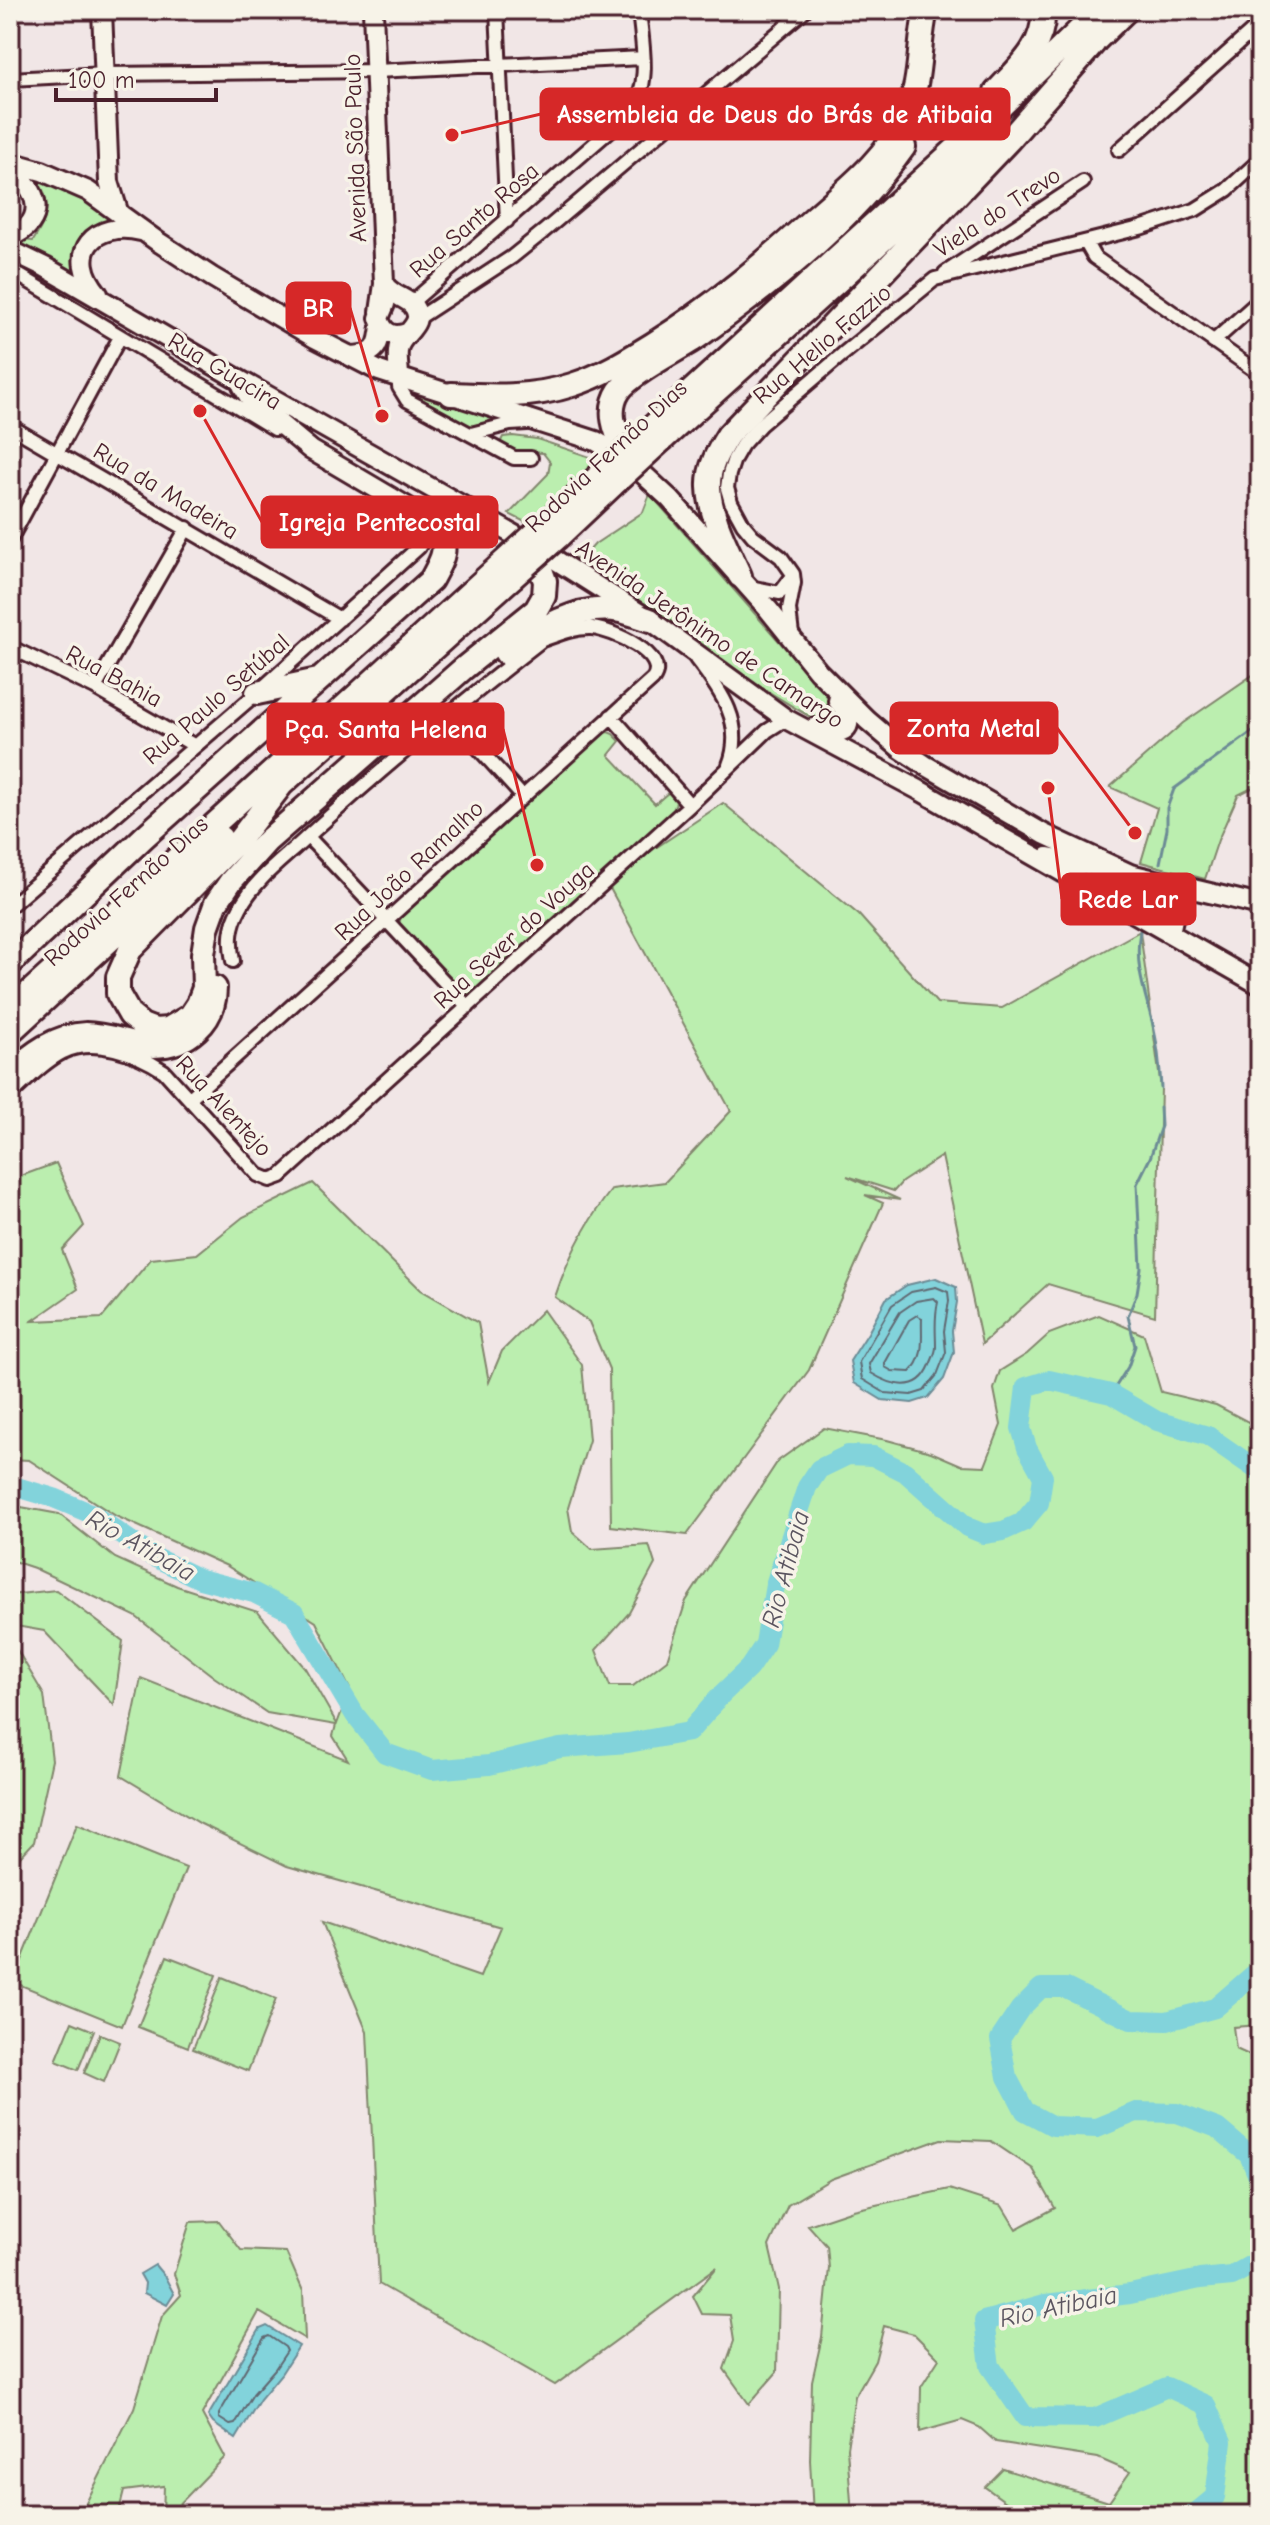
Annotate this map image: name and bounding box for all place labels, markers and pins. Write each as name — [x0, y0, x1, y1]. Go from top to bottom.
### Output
callout: Assembleia de Deus do Brás de Atibaia — [541, 89, 1009, 139]
callout: BR — [287, 283, 350, 333]
callout: Igreja Pentecostal — [262, 497, 497, 547]
callout: Zonta Metal — [891, 703, 1057, 753]
callout: Pça. Santa Helena — [268, 704, 503, 754]
callout: Rede Lar — [1062, 874, 1195, 924]

